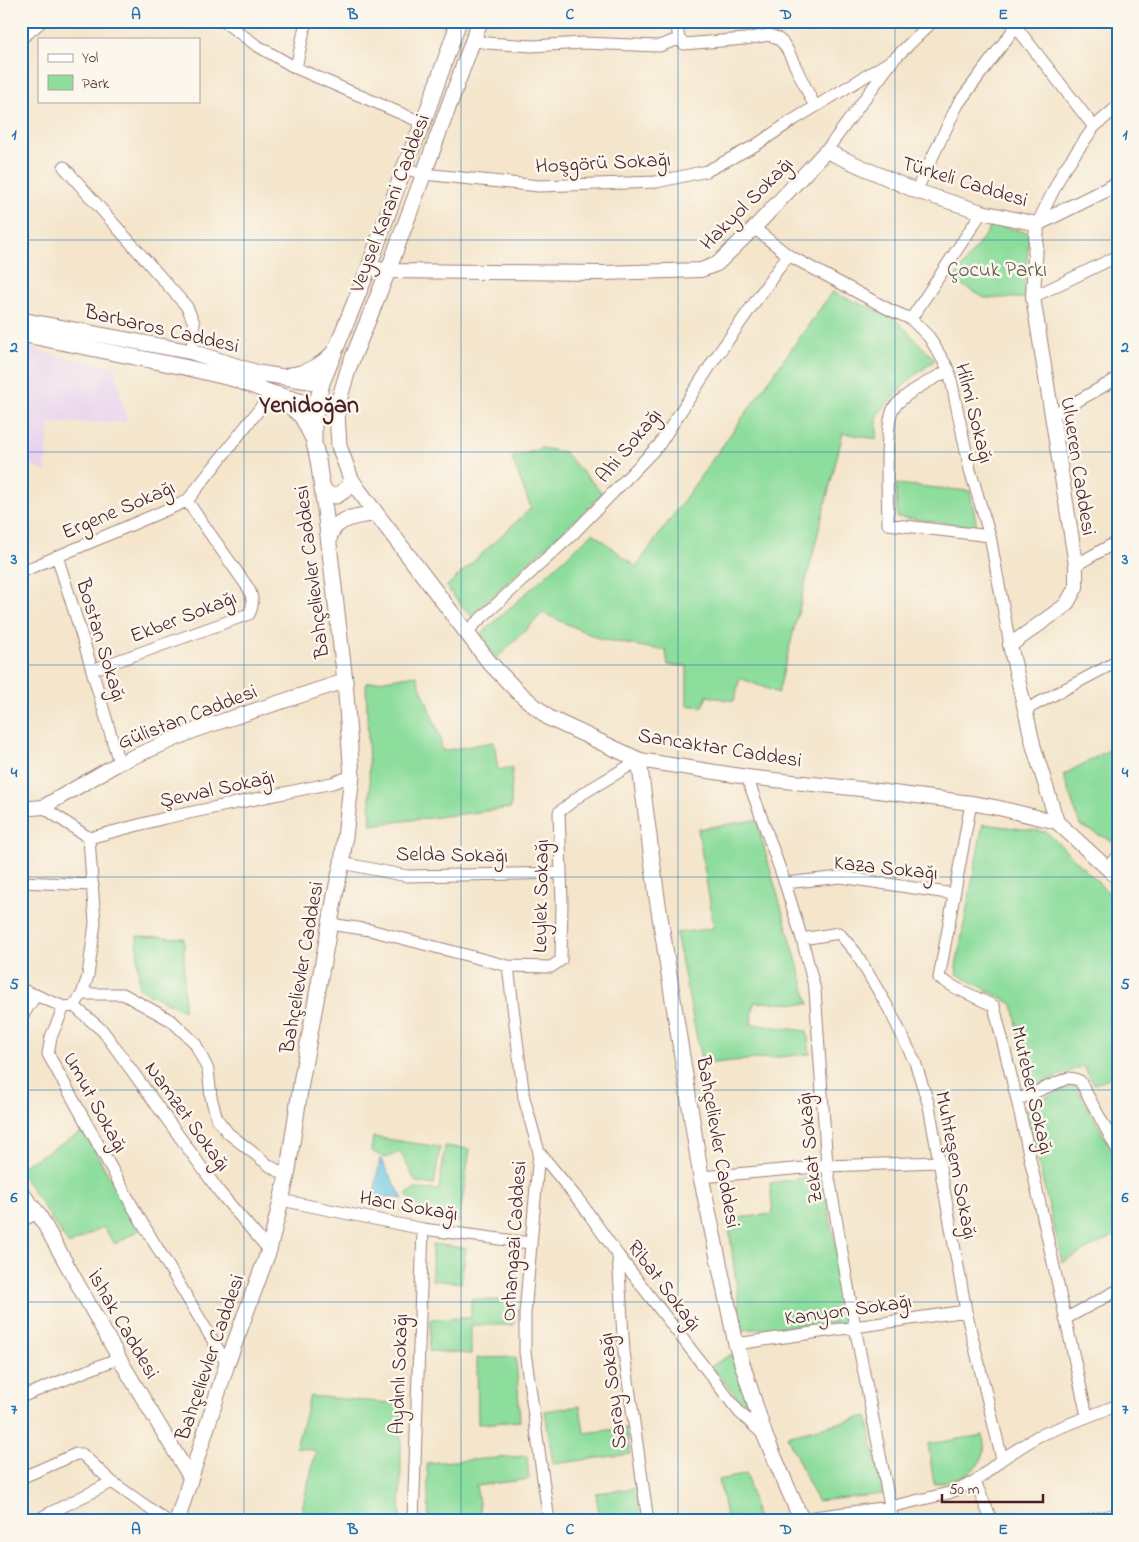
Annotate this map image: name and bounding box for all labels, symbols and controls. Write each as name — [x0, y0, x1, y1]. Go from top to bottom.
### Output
text: A — [131, 3, 141, 27]
text: B — [347, 3, 359, 27]
text: C — [566, 3, 575, 27]
text: D — [779, 3, 792, 27]
text: E — [998, 3, 1008, 27]
legend — [38, 38, 200, 102]
text: Yol — [82, 47, 98, 69]
text: Park — [82, 73, 110, 95]
street label: Veysel Karani Caddesi — [343, 110, 441, 299]
text: 1 — [11, 123, 17, 147]
text: 1 — [1122, 123, 1128, 147]
street label: Hoşgörü Sokağı — [535, 145, 672, 185]
street label: Türkeli Caddesi — [898, 149, 1031, 216]
street label: Hakyol Sokağı — [694, 151, 802, 259]
park label: Çocuk Parkı — [947, 256, 1047, 286]
street label: Barbaros Caddesi — [80, 297, 242, 362]
text: 2 — [9, 336, 18, 360]
text: 2 — [1120, 336, 1129, 360]
street label: Hilmi Sokağı — [944, 360, 1000, 467]
district label: Yenidoğan — [258, 389, 359, 425]
street label: Ulueren Caddesi — [1051, 395, 1103, 538]
street label: Ahi Sokağı — [589, 402, 671, 491]
street label: Ergene Sokağı — [57, 473, 181, 550]
street label: Bahçelievler Caddesi — [287, 484, 339, 661]
text: 3 — [10, 548, 18, 572]
text: 3 — [1121, 548, 1129, 572]
street label: Bostan Sokağı — [65, 574, 133, 706]
street label: Ekber Sokağı — [126, 584, 242, 654]
street label: Gülistan Caddesi — [114, 677, 262, 758]
street label: Sancaktar Caddesi — [636, 721, 804, 777]
text: 4 — [10, 761, 18, 785]
text: 4 — [1121, 761, 1129, 785]
street label: Şevval Sokağı — [157, 763, 278, 819]
street label: Leylek Sokağı — [526, 839, 560, 953]
street label: Selda Sokağı — [395, 840, 508, 874]
street label: Kaza Sokağı — [832, 849, 939, 891]
street label: Bahçelievler Caddesi — [273, 879, 333, 1057]
text: 5 — [9, 973, 19, 997]
text: 5 — [1120, 973, 1130, 997]
street label: Muteber Sokağı — [1000, 1023, 1060, 1158]
street label: Umut Sokağı — [52, 1047, 134, 1160]
street label: Bahçelievler Caddesi — [687, 1053, 747, 1231]
street label: Namzet Sokağı — [134, 1056, 237, 1180]
street label: Muhteşem Sokağı — [924, 1089, 984, 1242]
street label: Zekat Sokağı — [790, 1090, 834, 1205]
street label: Orhangazi Caddesi — [494, 1160, 538, 1323]
street label: Hacı Sokağı — [357, 1184, 460, 1232]
text: 6 — [9, 1186, 18, 1210]
text: 6 — [1120, 1186, 1129, 1210]
street label: Ribat Sokağı — [617, 1234, 708, 1339]
street label: İshak Caddesi — [79, 1265, 166, 1385]
street label: Bahçelievler Caddesi — [168, 1270, 253, 1446]
street label: Kanyon Sokağı — [783, 1287, 914, 1337]
street label: Aydınlı Sokağı — [383, 1313, 419, 1435]
street label: Saray Sokağı — [592, 1331, 638, 1451]
text: 7 — [11, 1398, 18, 1422]
text: 7 — [1122, 1398, 1129, 1422]
scale bar — [942, 1472, 1043, 1504]
text: 50 m — [949, 1479, 980, 1501]
text: A — [131, 1518, 141, 1542]
text: B — [347, 1518, 359, 1542]
text: C — [566, 1518, 575, 1542]
text: D — [779, 1518, 792, 1542]
text: E — [998, 1518, 1008, 1542]

